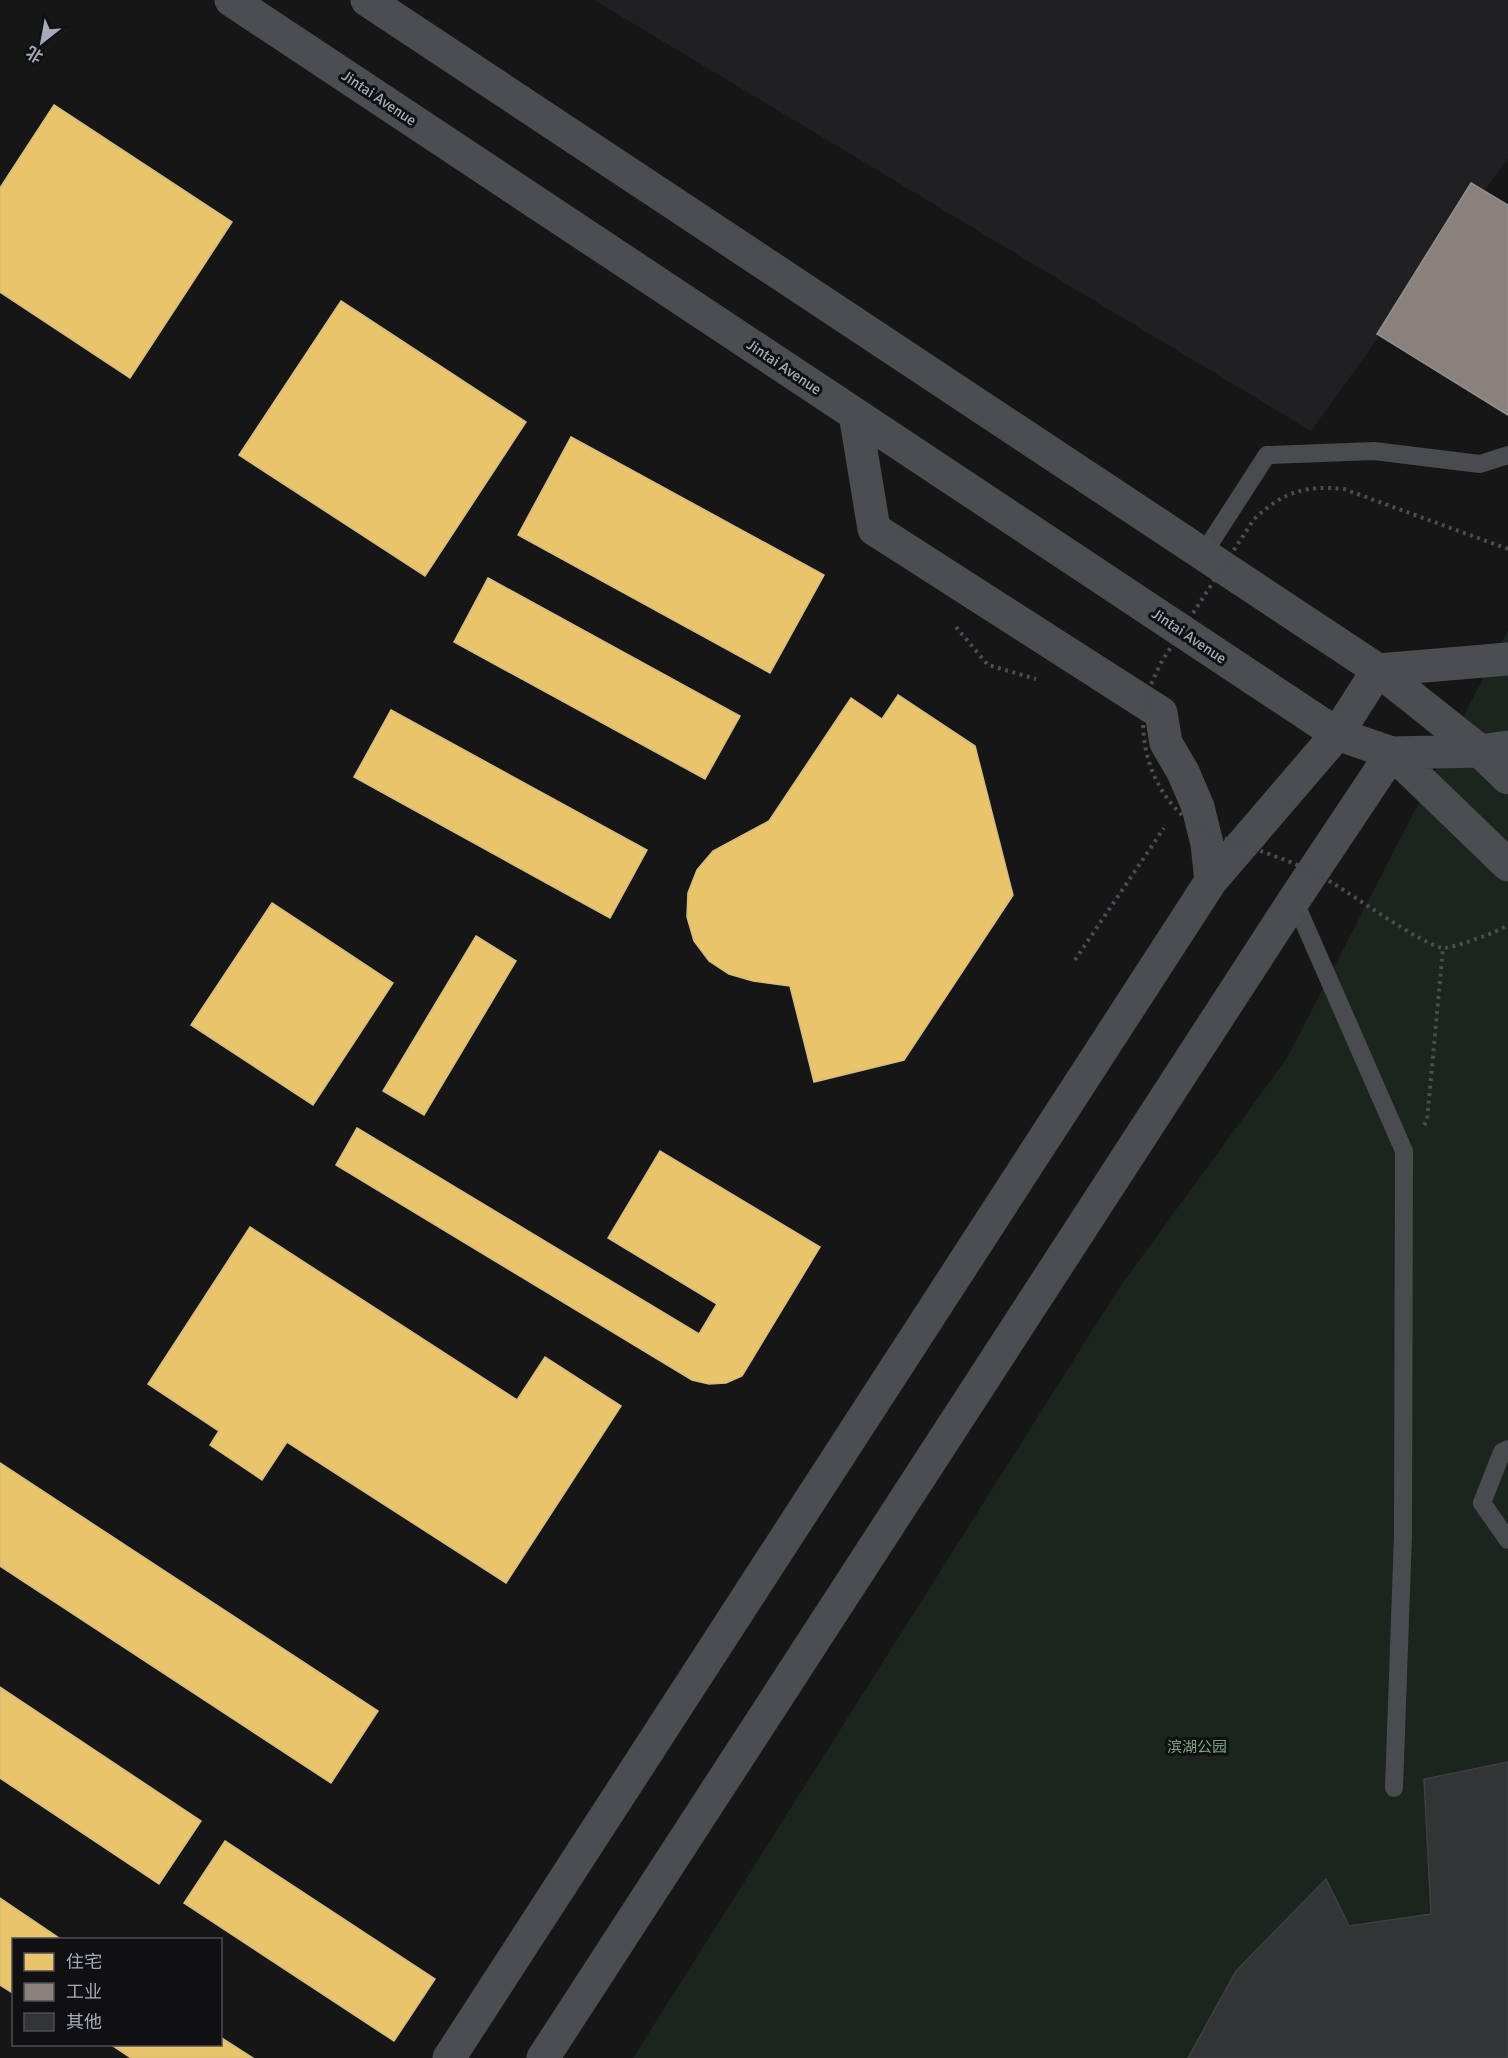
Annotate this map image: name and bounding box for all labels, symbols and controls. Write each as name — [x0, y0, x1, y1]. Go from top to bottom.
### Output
north arrow — [12, 12, 72, 72]
text: 北 — [23, 41, 47, 67]
street label: Jintai Avenue — [338, 66, 420, 130]
street label: Jintai Avenue — [743, 335, 825, 399]
street label: Jintai Avenue — [1148, 604, 1230, 668]
park label: 滨湖公园 — [1167, 1738, 1227, 1756]
legend — [12, 1938, 222, 2046]
text: 住宅 — [66, 1951, 102, 1973]
text: 工业 — [66, 1981, 102, 2003]
text: 其他 — [66, 2011, 102, 2033]

